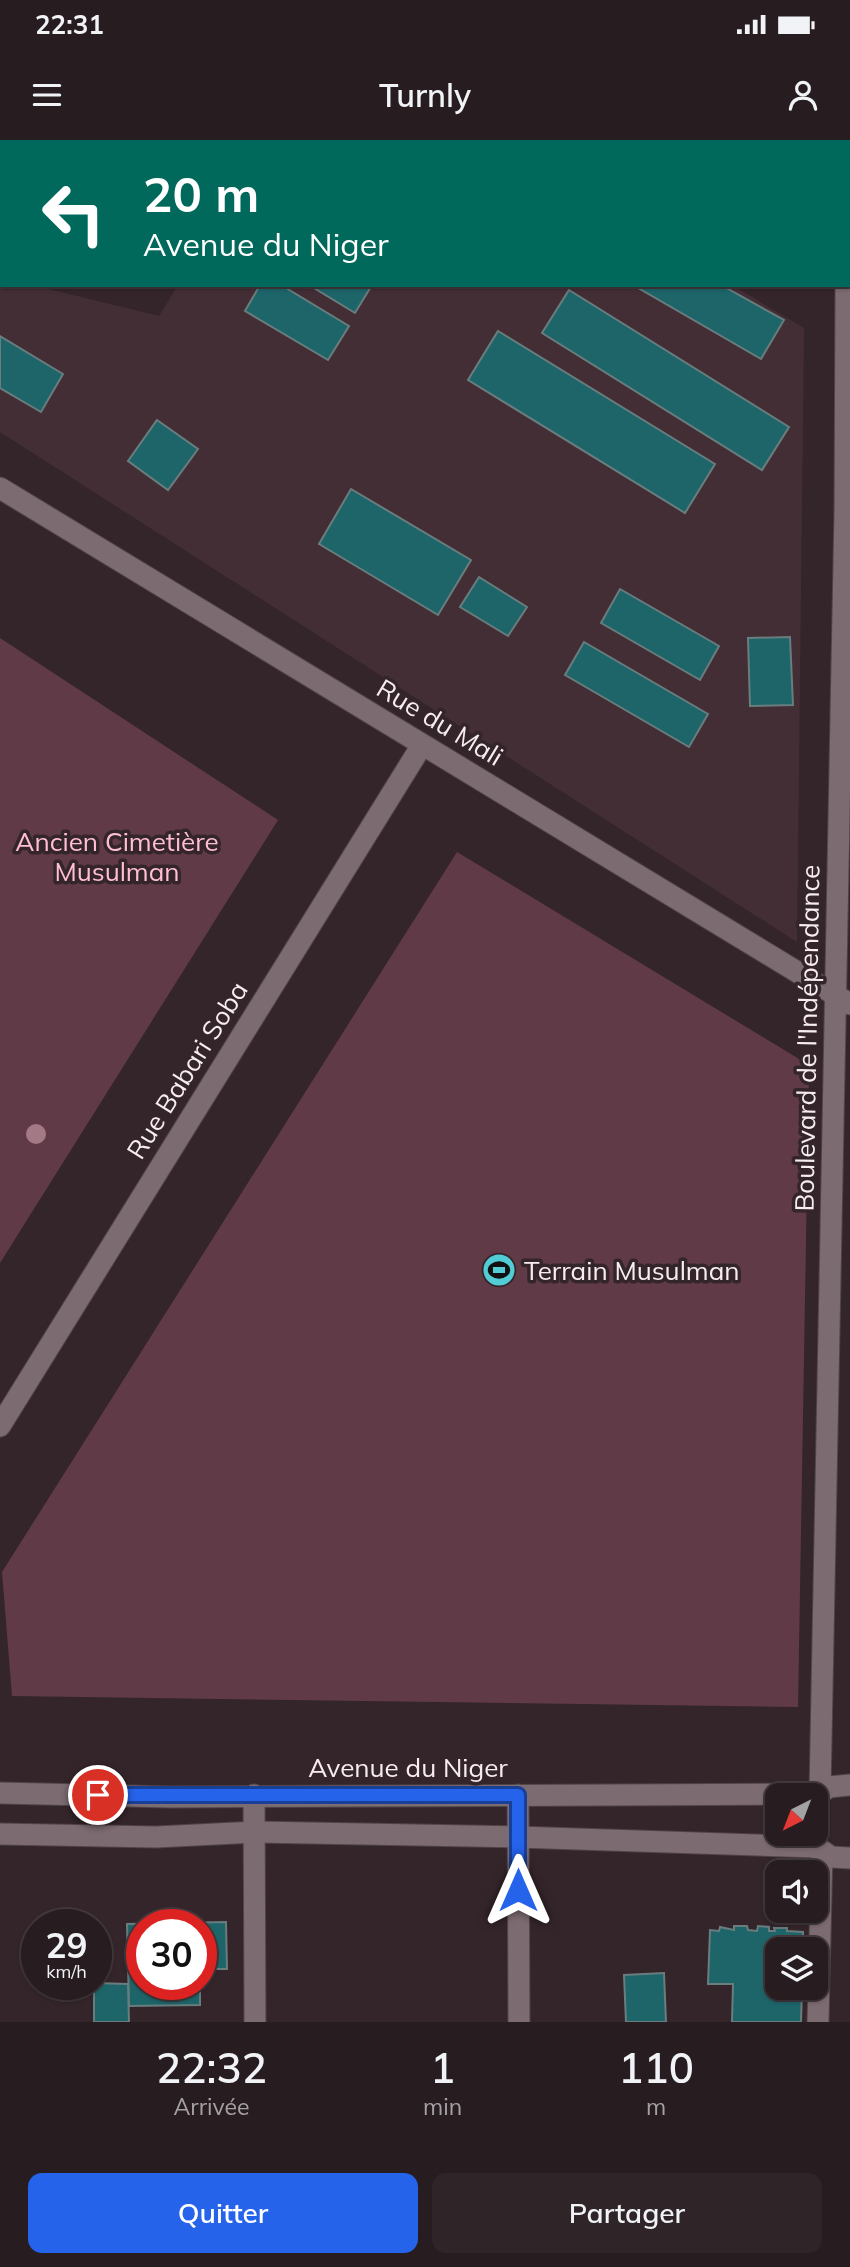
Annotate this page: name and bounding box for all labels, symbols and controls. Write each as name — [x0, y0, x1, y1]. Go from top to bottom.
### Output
text: 22:31 — [35, 8, 104, 41]
text: Turnly — [379, 75, 471, 115]
icon: menu — [28, 76, 66, 114]
icon: person — [784, 76, 822, 114]
text: 20 m — [143, 163, 259, 224]
icon: left — [28, 168, 119, 259]
text: Avenue du Niger — [143, 224, 389, 264]
street label: Rue du Mali — [371, 671, 509, 773]
park label: Ancien Cimetière Musulman — [15, 825, 219, 888]
street label: Boulevard de l'Indépendance — [787, 864, 827, 1212]
street label: Rue Babari Soba — [119, 975, 255, 1165]
sports icon: Terrain Musulman — [480, 1251, 518, 1289]
place label: Terrain Musulman — [524, 1254, 739, 1287]
street label: Avenue du Niger — [308, 1751, 508, 1784]
pin — [68, 1765, 128, 1825]
icon: arrive — [79, 1776, 117, 1814]
north arrow — [765, 1783, 828, 1846]
map controls — [765, 1783, 828, 2000]
position arrow — [481, 1853, 555, 1927]
button: sound — [765, 1860, 828, 1923]
speed limit sign: 30 — [126, 1909, 217, 2000]
text: 29 — [45, 1923, 88, 1967]
button: layers — [765, 1937, 828, 2000]
text: km/h — [46, 1960, 87, 1983]
text: 22:32 — [156, 2041, 267, 2094]
text: 1 — [430, 2041, 455, 2094]
text: 110 — [618, 2041, 694, 2094]
text: Arrivée — [173, 2092, 250, 2121]
text: min — [423, 2092, 462, 2121]
text: m — [646, 2092, 666, 2121]
button: Quitter — [28, 2173, 418, 2253]
button: Partager — [432, 2173, 822, 2253]

